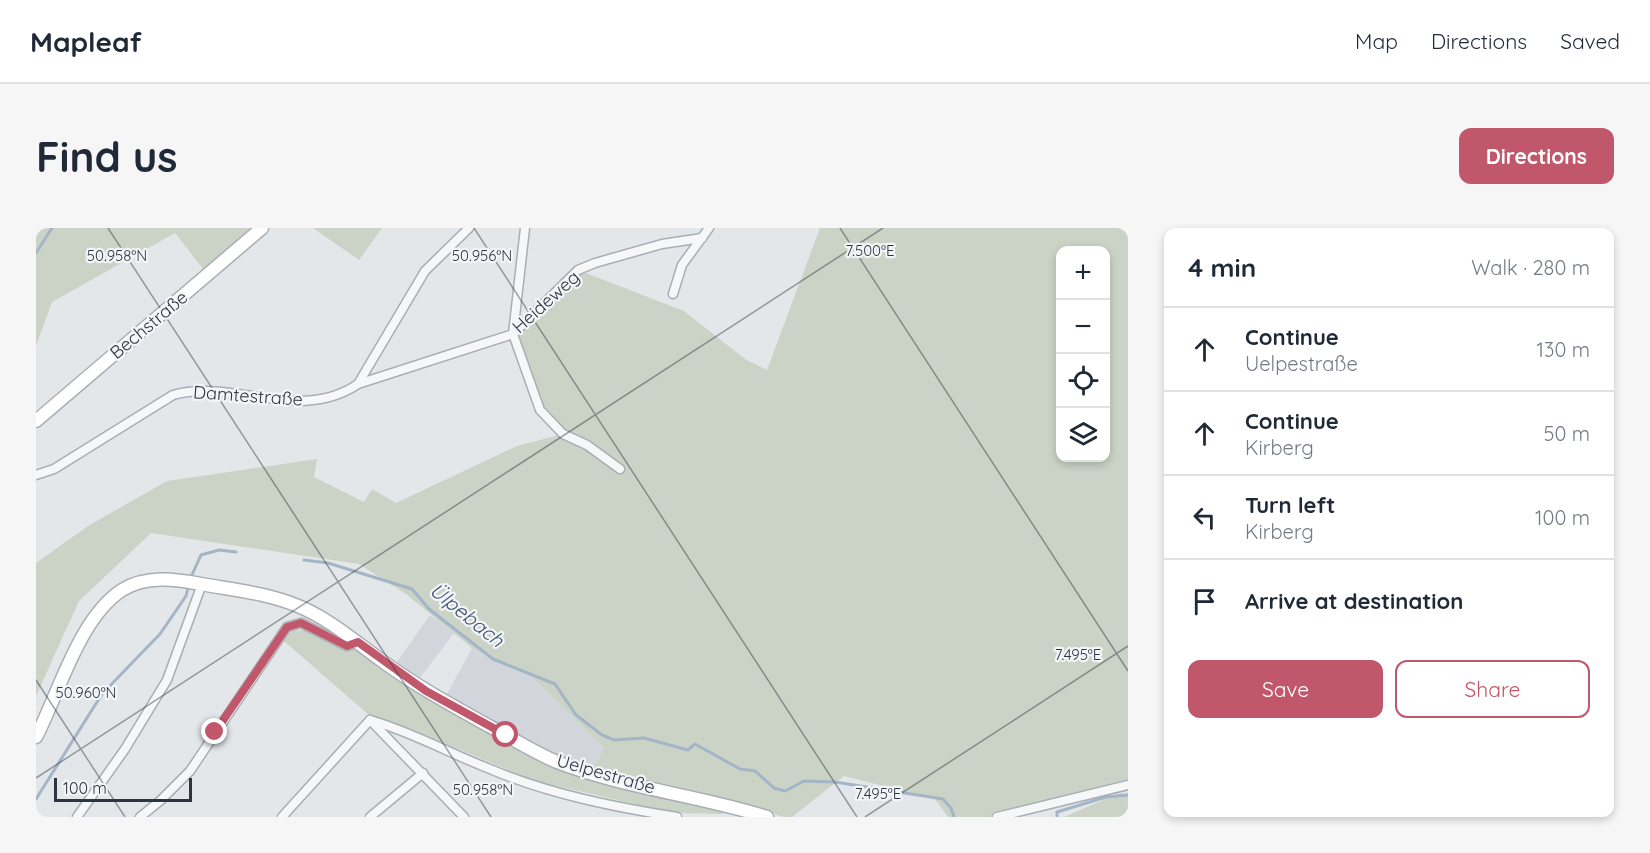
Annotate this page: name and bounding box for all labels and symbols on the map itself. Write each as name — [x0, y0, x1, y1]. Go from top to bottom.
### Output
text: 7.500°E — [846, 241, 895, 260]
text: 50.958°N — [87, 246, 147, 265]
text: 50.956°N — [452, 246, 512, 265]
street label: Heideweg — [507, 265, 584, 338]
street label: Bechstraße — [105, 285, 192, 364]
street label: Damtestraße — [193, 380, 304, 411]
water label: Ülpebach — [425, 577, 510, 652]
text: 7.495°E — [1055, 645, 1101, 664]
text: 50.960°N — [55, 683, 117, 702]
route end — [201, 718, 227, 744]
route start — [492, 721, 518, 747]
street label: Uelpestraße — [554, 748, 658, 799]
scale bar — [54, 775, 192, 802]
text: 50.958°N — [453, 780, 513, 799]
text: 7.495°E — [855, 784, 901, 803]

